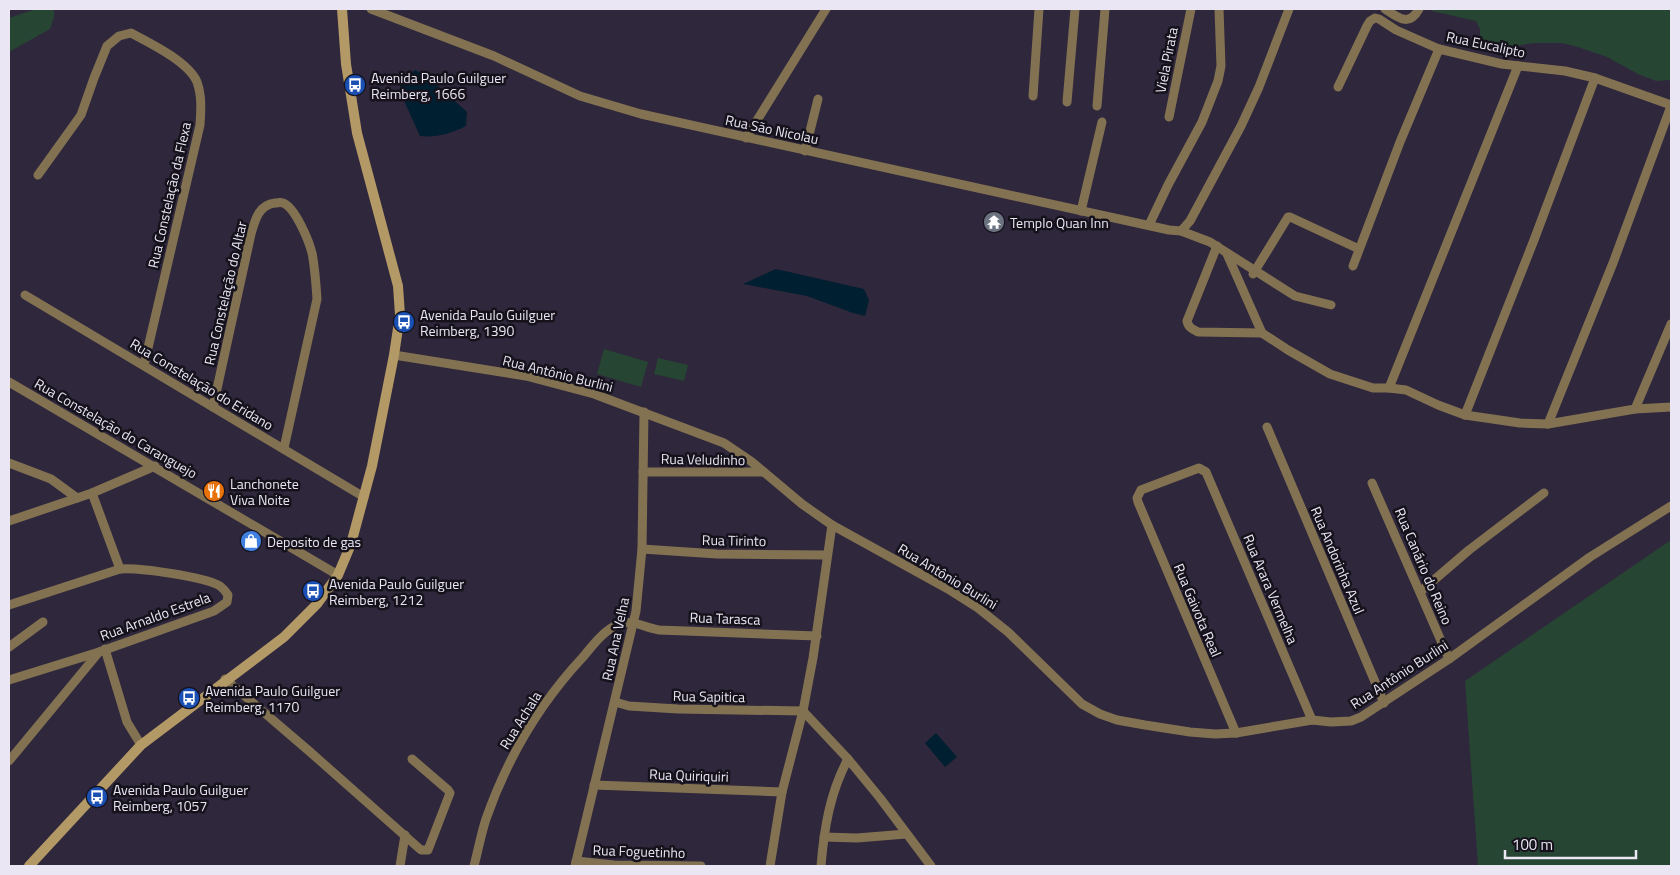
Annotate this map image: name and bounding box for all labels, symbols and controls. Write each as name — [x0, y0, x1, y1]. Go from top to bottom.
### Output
street label: Viela Pirata — [1149, 25, 1183, 95]
street label: Rua Eucalipto — [1445, 25, 1527, 63]
place label: Avenida Paulo Guilguer Reimberg, 1666 — [371, 67, 506, 104]
bus stop icon: Avenida Paulo Guilguer Reimberg, 1666 — [343, 73, 367, 97]
street label: Rua São Nicolau — [723, 109, 821, 149]
street label: Rua Constelação da Flexa — [142, 120, 196, 270]
temple icon: Templo Quan Inn — [982, 210, 1006, 234]
place label: Templo Quan Inn — [1010, 212, 1109, 233]
street label: Rua Constelação do Altar — [198, 219, 252, 367]
place label: Avenida Paulo Guilguer Reimberg, 1390 — [420, 304, 555, 341]
bus stop icon: Avenida Paulo Guilguer Reimberg, 1390 — [392, 310, 416, 334]
street label: Rua Constelação do Eridano — [126, 333, 278, 435]
street label: Rua Antônio Burlini — [501, 349, 615, 397]
street label: Rua Constelação do Caranguejo — [31, 373, 201, 483]
street label: Rua Veludinho — [661, 448, 745, 470]
place label: Lanchonete Viva Noite — [230, 473, 299, 510]
restaurant icon: Lanchonete Viva Noite — [202, 479, 226, 503]
street label: Rua Andorinha Azul — [1306, 503, 1370, 617]
street label: Rua Canário do Reino — [1390, 504, 1458, 628]
shop icon: Deposito de gas — [239, 529, 263, 553]
street label: Rua Tirinto — [702, 529, 766, 551]
place label: Deposito de gas — [267, 531, 361, 552]
street label: Rua Arara Vermelha — [1238, 531, 1304, 647]
street label: Rua Antônio Burlini — [894, 538, 1002, 614]
street label: Rua Gaivota Real — [1169, 560, 1227, 660]
place label: Avenida Paulo Guilguer Reimberg, 1212 — [329, 573, 464, 610]
bus stop icon: Avenida Paulo Guilguer Reimberg, 1212 — [301, 579, 325, 603]
street label: Rua Arnaldo Estrela — [97, 586, 213, 646]
street label: Rua Ana Velha — [596, 595, 634, 683]
street label: Rua Tarasca — [689, 606, 761, 630]
street label: Rua Antônio Burlini — [1346, 634, 1452, 714]
place label: Avenida Paulo Guilguer Reimberg, 1170 — [205, 680, 340, 717]
street label: Rua Sapitica — [673, 685, 745, 707]
bus stop icon: Avenida Paulo Guilguer Reimberg, 1170 — [177, 686, 201, 710]
street label: Rua Achala — [494, 687, 546, 753]
street label: Rua Quiriquiri — [649, 763, 729, 787]
place label: Avenida Paulo Guilguer Reimberg, 1057 — [113, 779, 248, 816]
bus stop icon: Avenida Paulo Guilguer Reimberg, 1057 — [85, 785, 109, 809]
scale bar — [1505, 828, 1636, 860]
text: 100 m — [1512, 833, 1553, 856]
street label: Rua Foguetinho — [592, 839, 686, 863]

